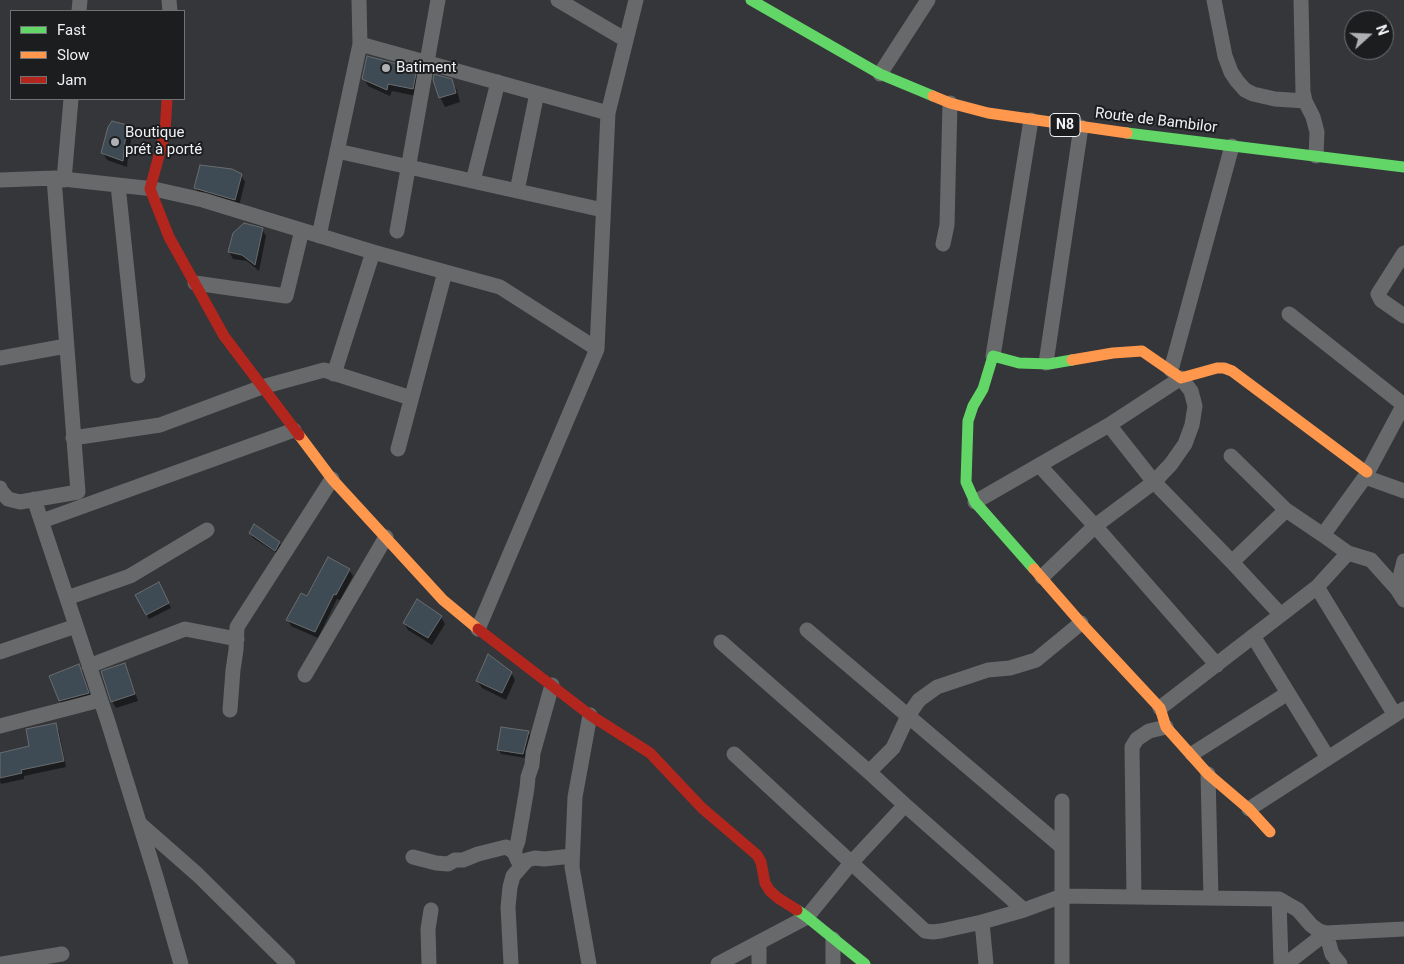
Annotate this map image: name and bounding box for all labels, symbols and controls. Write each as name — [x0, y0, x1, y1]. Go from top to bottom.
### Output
legend — [10, 10, 185, 100]
north arrow — [1344, 10, 1394, 60]
text: Fast — [57, 21, 86, 39]
text: N — [1373, 23, 1391, 38]
text: Slow — [57, 46, 89, 64]
place label: Batiment — [396, 59, 456, 77]
marker: Batiment — [380, 62, 392, 74]
text: Jam — [57, 71, 87, 89]
street label: Route de Bambilor — [1094, 105, 1218, 137]
road number: N8 — [1050, 114, 1080, 136]
place label: Boutique prét à porté — [125, 124, 202, 159]
marker: Boutique prét à porté — [109, 136, 121, 148]

